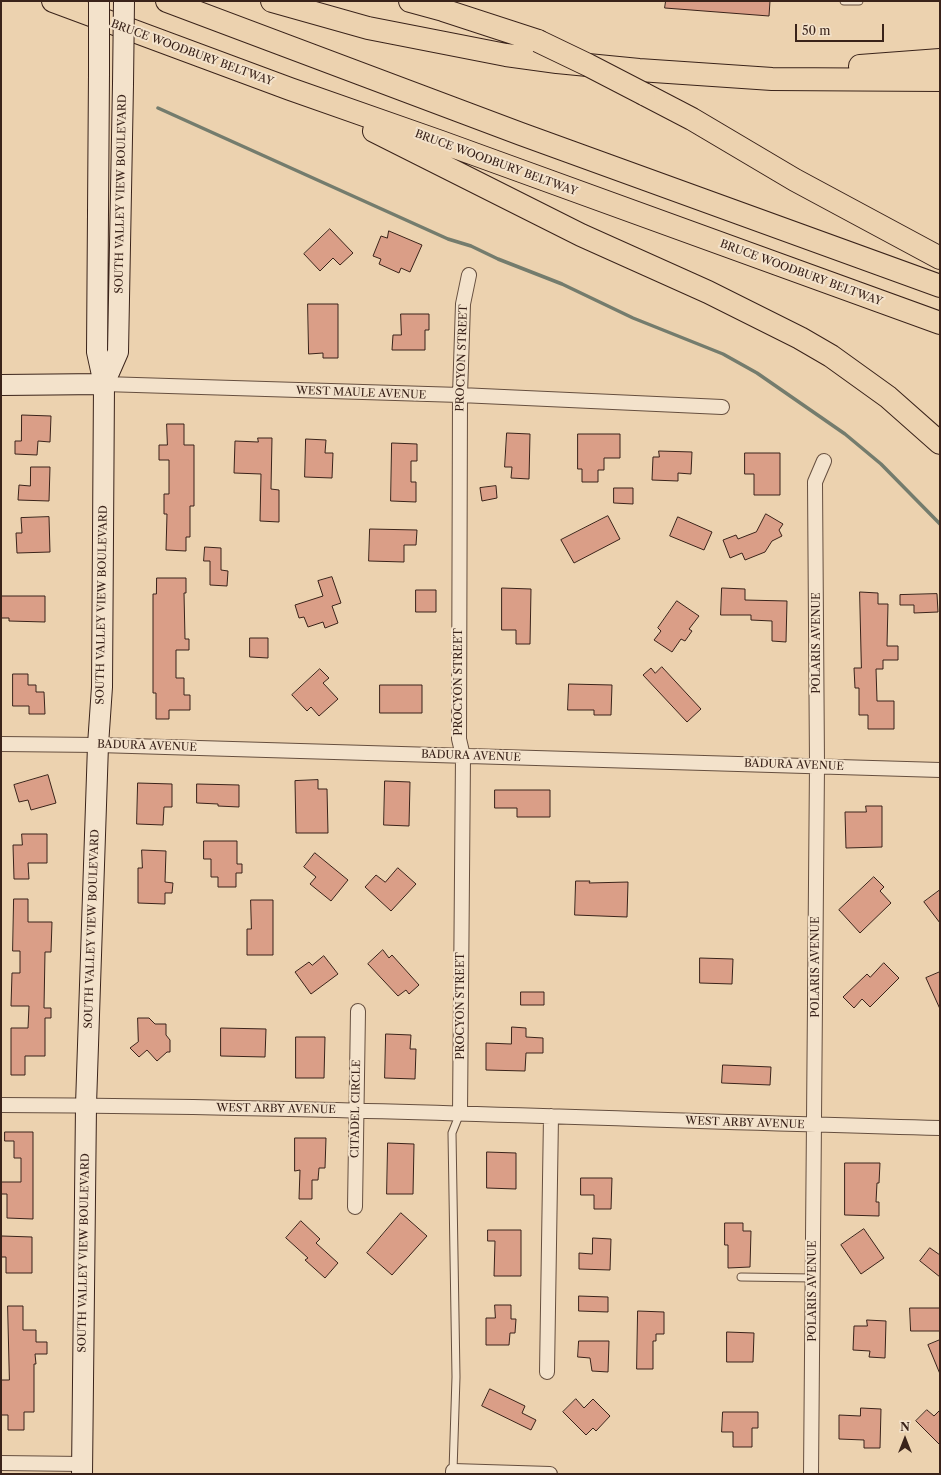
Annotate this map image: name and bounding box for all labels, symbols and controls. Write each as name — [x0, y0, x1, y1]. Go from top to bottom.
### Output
scale bar — [797, 16, 886, 42]
street label: BRUCE WOODBURY BELTWAY — [109, 17, 275, 89]
text: 50 m — [802, 23, 831, 38]
street label: SOUTH VALLEY VIEW BOULEVARD — [113, 94, 129, 294]
street label: BRUCE WOODBURY BELTWAY — [413, 127, 579, 199]
street label: BRUCE WOODBURY BELTWAY — [718, 237, 884, 309]
street label: PROCYON STREET — [454, 304, 470, 412]
street label: WEST MAULE AVENUE — [296, 384, 426, 402]
street label: SOUTH VALLEY VIEW BOULEVARD — [94, 505, 110, 705]
street label: POLARIS AVENUE — [810, 592, 824, 694]
street label: PROCYON STREET — [452, 628, 466, 736]
street label: BADURA AVENUE — [97, 738, 197, 754]
street label: BADURA AVENUE — [421, 748, 521, 764]
street label: BADURA AVENUE — [744, 757, 844, 773]
street label: SOUTH VALLEY VIEW BOULEVARD — [82, 829, 102, 1029]
street label: POLARIS AVENUE — [809, 916, 823, 1018]
street label: PROCYON STREET — [454, 952, 468, 1060]
street label: CITADEL CIRCLE — [349, 1060, 363, 1158]
street label: WEST ARBY AVENUE — [216, 1101, 336, 1117]
street label: WEST ARBY AVENUE — [685, 1114, 805, 1132]
street label: SOUTH VALLEY VIEW BOULEVARD — [76, 1153, 92, 1353]
street label: POLARIS AVENUE — [806, 1240, 820, 1342]
north arrow — [885, 1419, 925, 1459]
text: N — [900, 1420, 910, 1434]

